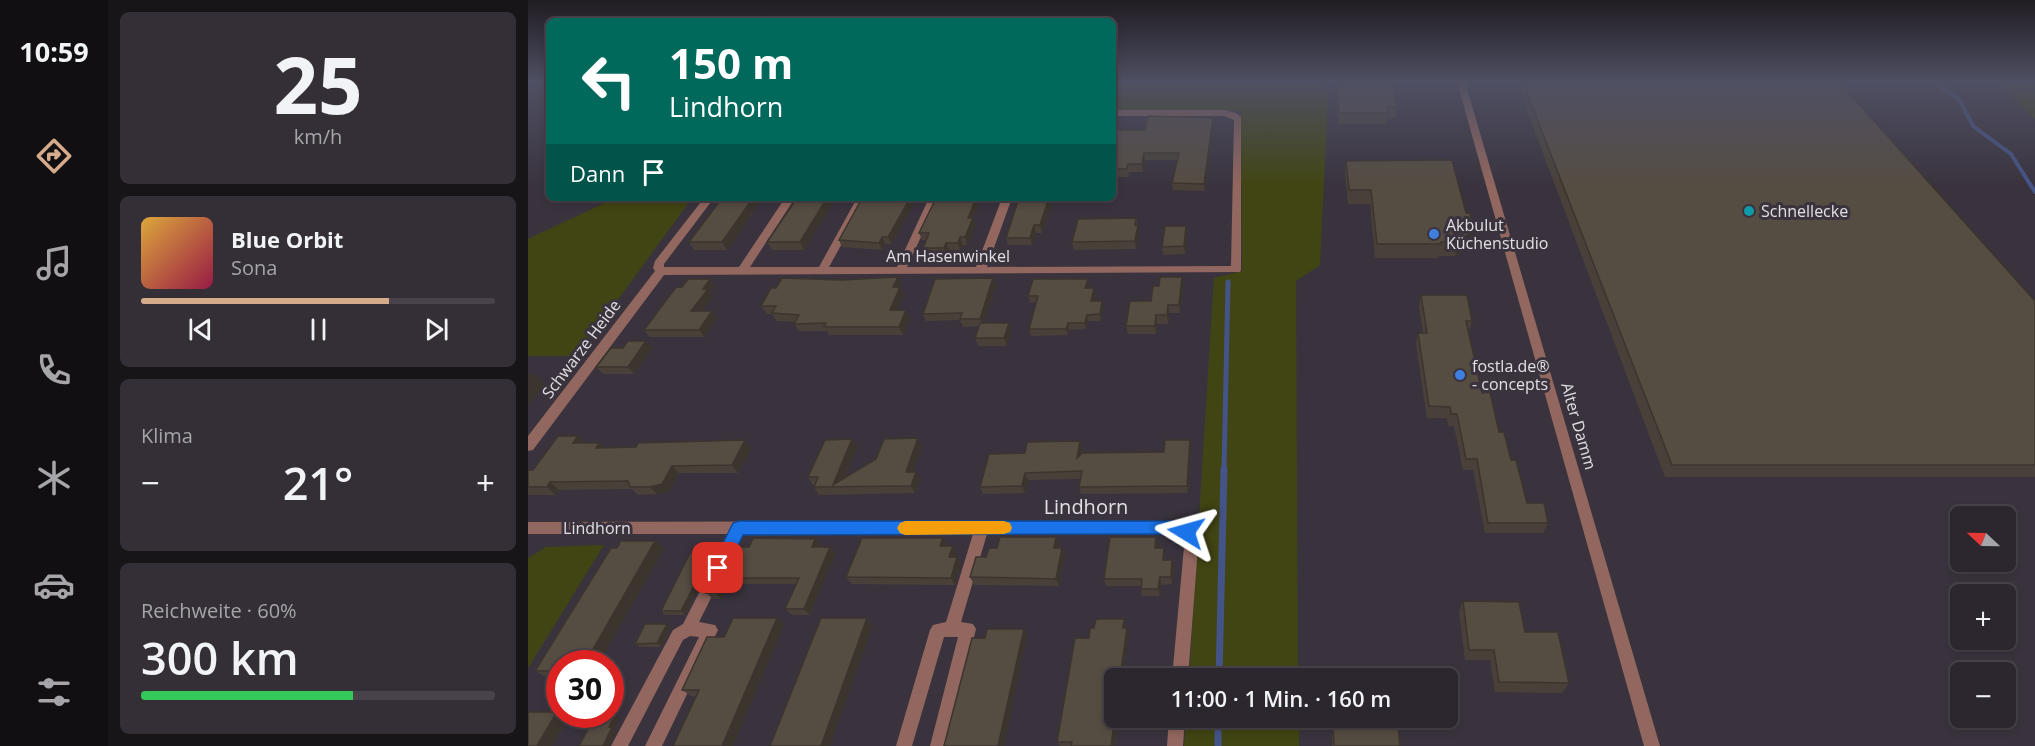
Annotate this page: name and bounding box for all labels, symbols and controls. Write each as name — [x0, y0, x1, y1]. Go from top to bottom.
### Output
text: 25 — [273, 31, 363, 137]
text: 10:59 — [19, 33, 89, 70]
text: 150 m — [669, 34, 793, 91]
icon: left — [570, 42, 648, 120]
text: Lindhorn — [669, 88, 783, 125]
text: km/h — [294, 123, 342, 150]
icon: directions — [33, 135, 75, 177]
icon: arrive — [637, 156, 670, 189]
text: Dann — [570, 158, 625, 188]
place label: Schnellecke — [1761, 200, 1848, 222]
marker: Schnellecke — [1742, 204, 1756, 218]
place label: Akbulut Küchenstudio — [1446, 214, 1548, 254]
text: Blue Orbit — [231, 224, 343, 254]
marker: Akbulut Küchenstudio — [1427, 227, 1441, 241]
icon: music — [33, 242, 75, 284]
street label: Am Hasenwinkel — [886, 245, 1010, 267]
text: Sona — [231, 254, 277, 281]
street label: Schwarze Heide — [537, 295, 625, 403]
icon: previous — [184, 313, 217, 346]
icon: pause — [302, 313, 335, 346]
icon: next — [420, 313, 453, 346]
icon: phone — [33, 349, 75, 391]
place label: fostla.de® - concepts — [1472, 355, 1550, 395]
marker: fostla.de® - concepts — [1453, 368, 1467, 382]
street label: Alter Damm — [1556, 380, 1602, 472]
text: Klima — [141, 422, 193, 449]
text: 21° — [283, 452, 353, 513]
icon: climate — [33, 457, 75, 499]
text: − — [141, 460, 160, 505]
text: + — [476, 460, 495, 505]
street label: Lindhorn — [1044, 493, 1128, 520]
position arrow — [1154, 500, 1218, 564]
north arrow — [1950, 506, 2016, 572]
map controls — [1950, 506, 2016, 728]
street label: Lindhorn — [563, 517, 631, 539]
pin — [692, 542, 743, 593]
icon: arrive — [701, 551, 734, 584]
icon: car — [33, 564, 75, 606]
button: + — [1950, 584, 2016, 650]
text: Reichweite · 60% — [141, 597, 297, 624]
text: 300 km — [141, 627, 299, 688]
speed limit sign: 30 — [546, 650, 624, 728]
button: − — [1950, 662, 2016, 728]
icon: filters — [33, 671, 75, 713]
text: 11:00 · 1 Min. · 160 m — [1171, 683, 1391, 713]

